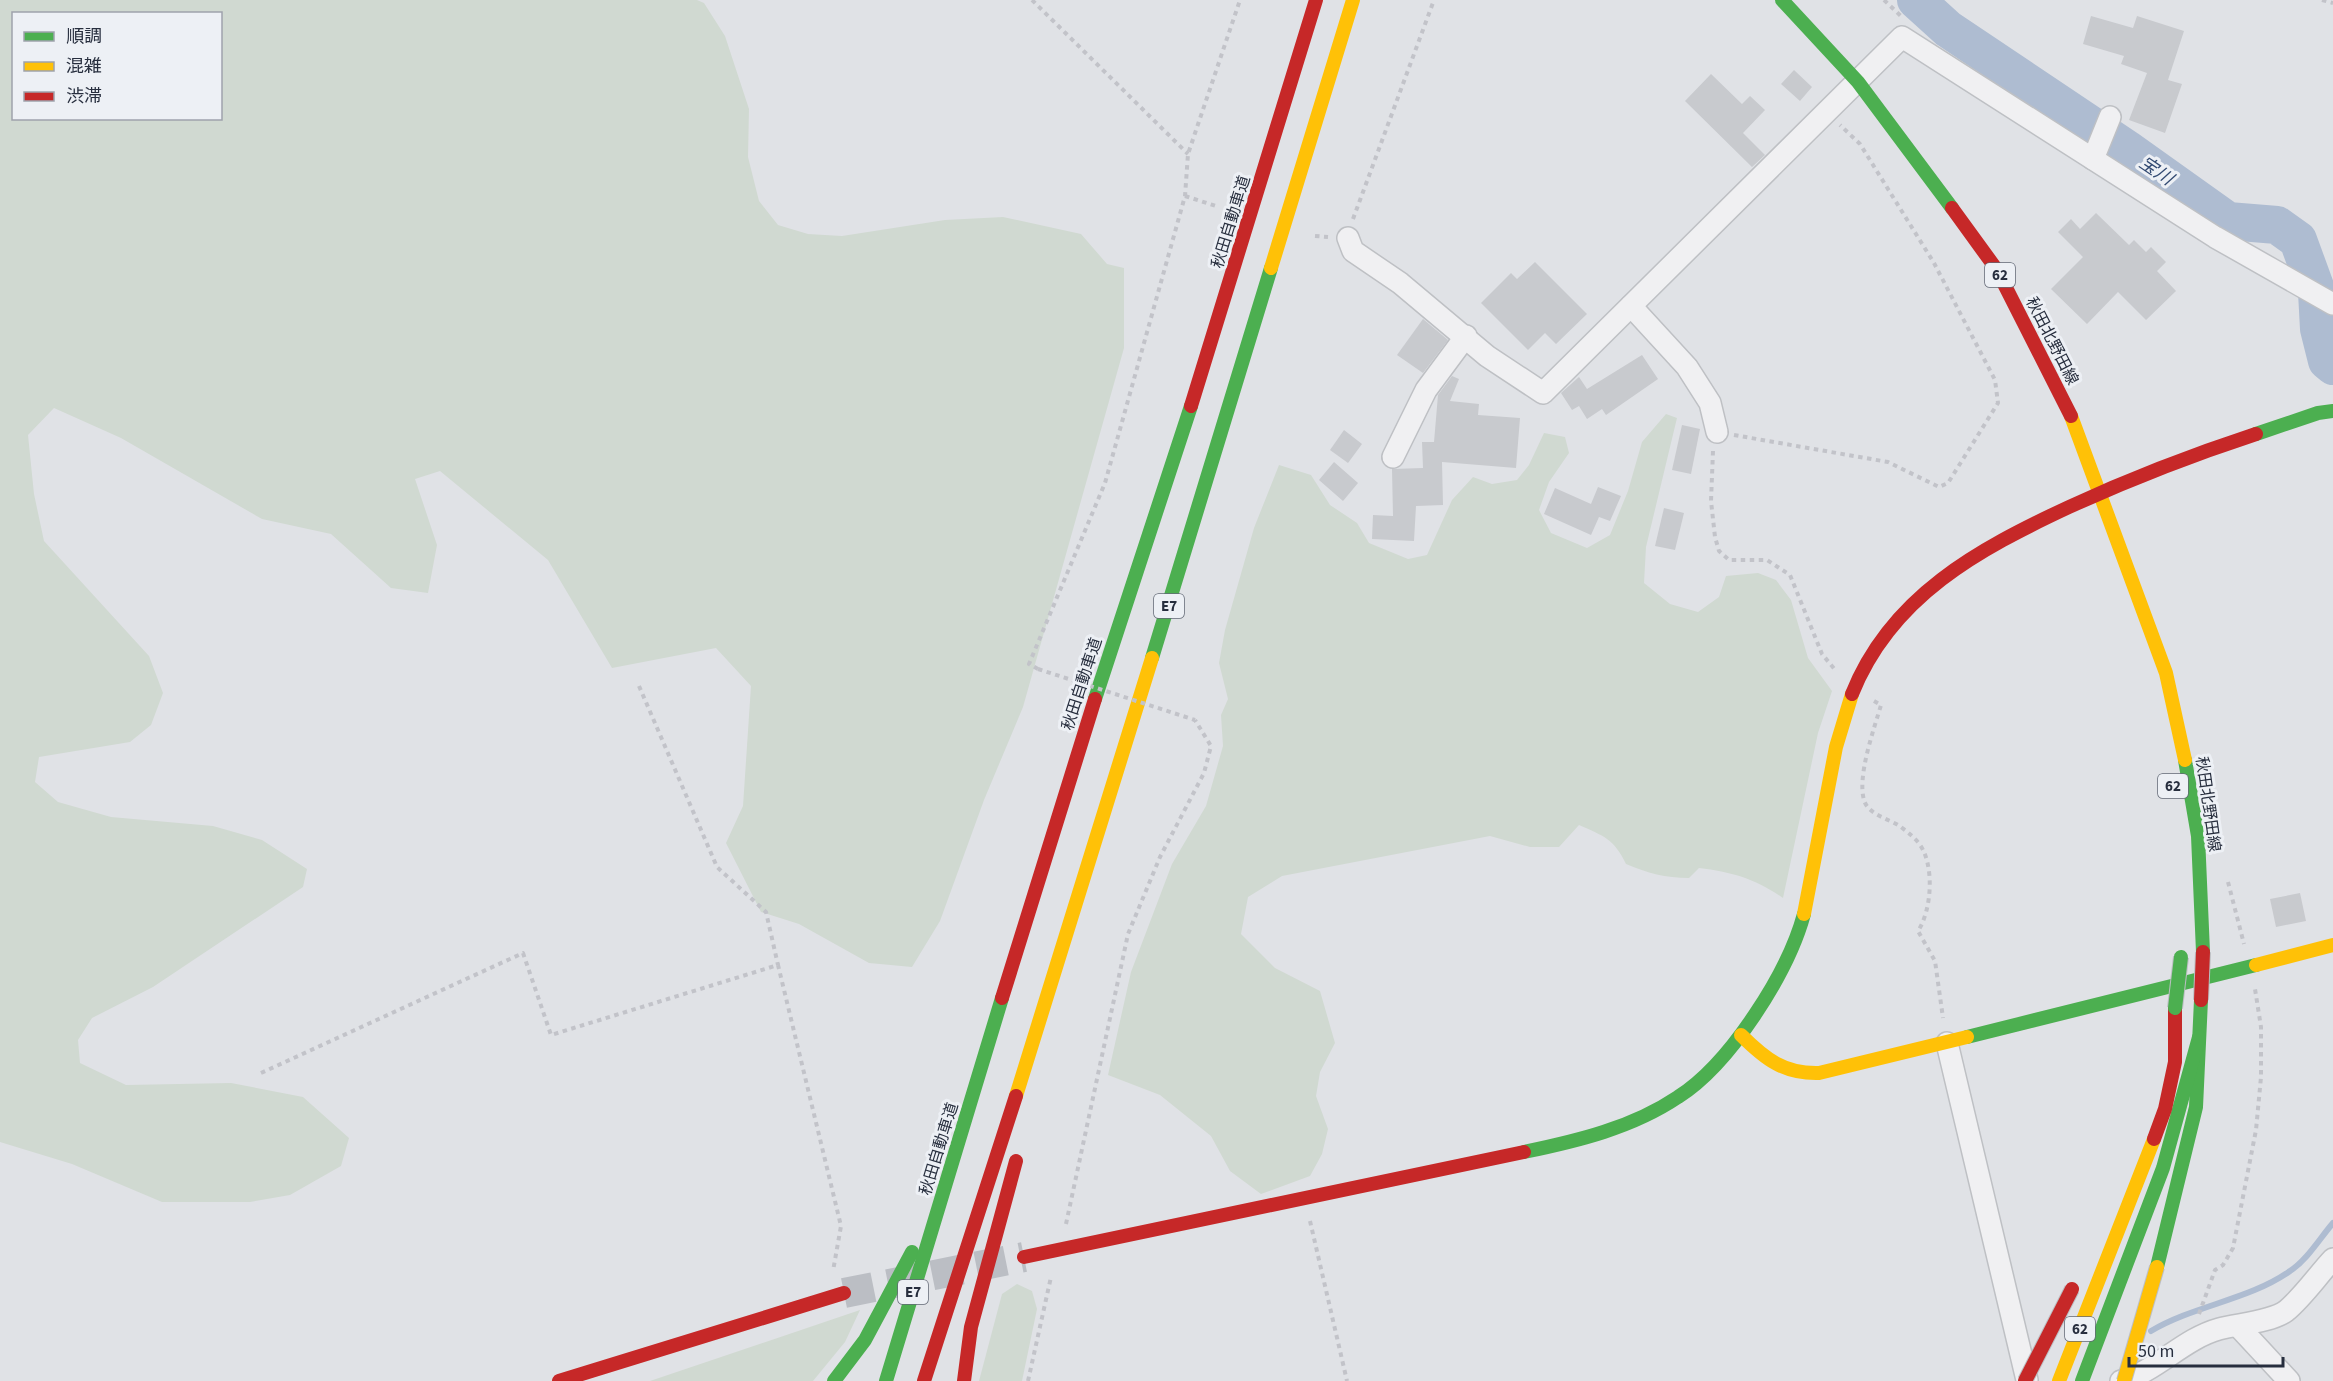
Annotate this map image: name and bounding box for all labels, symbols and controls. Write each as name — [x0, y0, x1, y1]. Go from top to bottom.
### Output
legend — [12, 12, 222, 120]
text: 順調 — [66, 24, 102, 49]
text: 混雑 — [66, 54, 102, 79]
text: 渋滞 — [66, 84, 102, 109]
water label: 宝川 — [2134, 151, 2180, 193]
street label: 秋田自動車道 — [1206, 173, 1256, 271]
road number: 62 — [1985, 263, 2015, 287]
street label: 秋田北野田線 — [2020, 293, 2084, 389]
road number: E7 — [1154, 594, 1184, 618]
street label: 秋田自動車道 — [1057, 635, 1107, 733]
street label: 秋田北野田線 — [2190, 755, 2226, 853]
road number: 62 — [2158, 774, 2188, 798]
street label: 秋田自動車道 — [914, 1100, 964, 1198]
road number: E7 — [898, 1280, 928, 1304]
road number: 62 — [2065, 1317, 2095, 1341]
scale bar — [2129, 1330, 2284, 1368]
text: 50 m — [2138, 1339, 2174, 1364]

